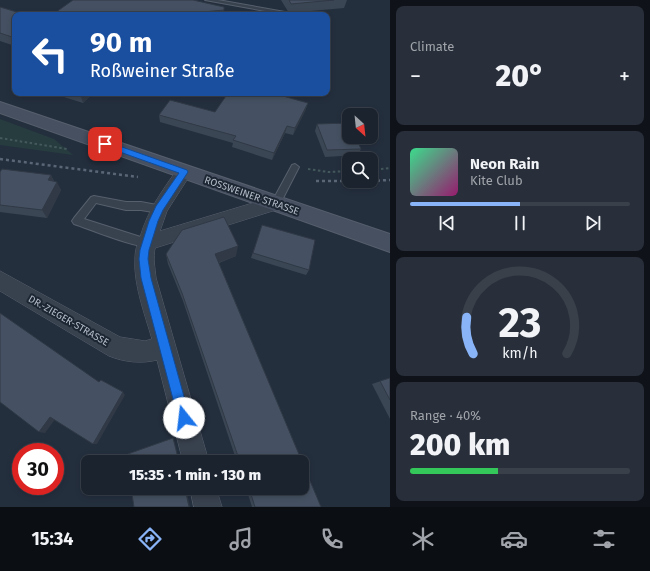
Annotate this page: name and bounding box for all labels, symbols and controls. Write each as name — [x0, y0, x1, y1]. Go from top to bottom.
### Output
text: 90 m — [90, 26, 152, 59]
icon: left — [24, 28, 76, 80]
text: Climate — [410, 39, 454, 54]
text: 20° — [495, 58, 545, 94]
text: Roßweiner Straße — [90, 60, 235, 82]
text: − — [410, 63, 421, 90]
text: + — [619, 63, 630, 90]
north arrow — [342, 108, 378, 144]
map controls — [342, 108, 378, 188]
pin — [88, 127, 122, 161]
icon: arrive — [94, 133, 116, 155]
button: search — [342, 152, 378, 188]
text: Neon Rain — [470, 155, 539, 173]
text: Kite Club — [470, 173, 523, 188]
street label: ROSSWEINER STRASSE — [203, 174, 301, 218]
icon: previous — [436, 212, 458, 234]
icon: pause — [509, 212, 531, 234]
icon: next — [582, 212, 604, 234]
street label: DR.-ZIEGER-STRASSE — [26, 293, 111, 349]
text: 23 — [499, 298, 541, 348]
text: km/h — [502, 345, 538, 362]
position arrow — [163, 397, 205, 439]
text: Range · 40% — [410, 408, 481, 423]
text: 200 km — [410, 427, 510, 463]
speed limit sign: 30 — [12, 443, 64, 495]
text: 15:35 · 1 min · 130 m — [129, 466, 261, 484]
icon: directions — [136, 525, 164, 553]
icon: music — [227, 525, 255, 553]
icon: phone — [318, 525, 346, 553]
icon: climate — [409, 525, 437, 553]
icon: car — [500, 525, 528, 553]
icon: filters — [590, 525, 618, 553]
text: 15:34 — [31, 528, 74, 550]

